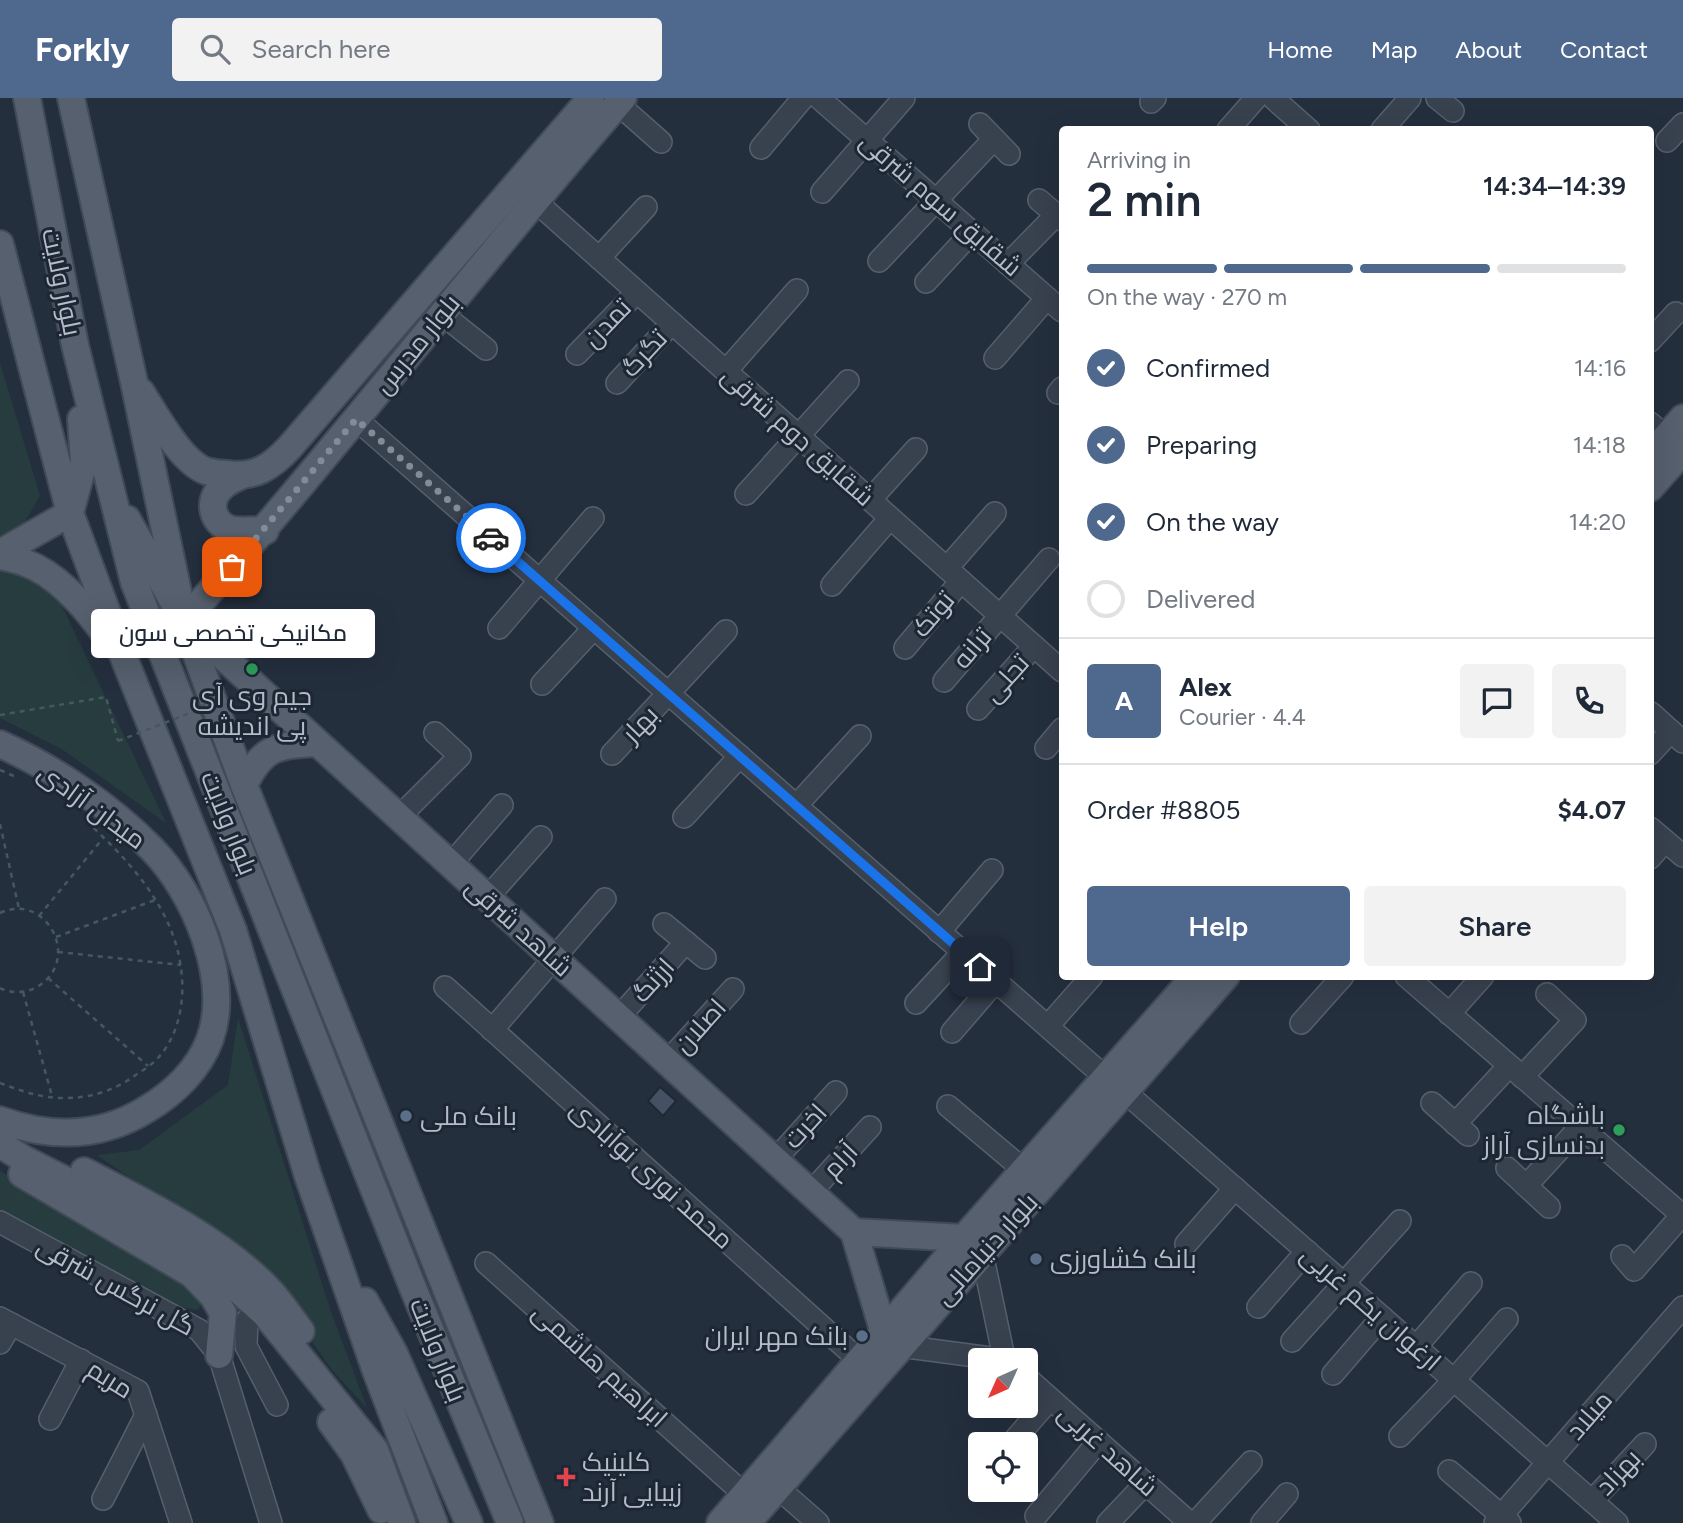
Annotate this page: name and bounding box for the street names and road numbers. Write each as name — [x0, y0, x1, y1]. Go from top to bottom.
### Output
street label: شقایق سوم شرقی — [852, 125, 1029, 285]
street label: بلوار ولایت — [35, 225, 89, 339]
street label: بلوار مدرس — [367, 288, 467, 400]
street label: تمدن — [576, 292, 638, 354]
street label: تگرگ — [614, 322, 674, 383]
street label: شقایق دوم شرقی — [714, 359, 881, 514]
street label: توتک — [905, 584, 961, 643]
street label: ترانه — [946, 621, 998, 675]
street label: تجلی — [976, 647, 1036, 709]
street label: بهار — [614, 699, 665, 750]
street label: میدان آزادی — [32, 756, 152, 856]
street label: بلوار ولایت — [194, 766, 264, 880]
street label: شاهد شرقی — [459, 871, 579, 983]
street label: ارژنگ — [625, 951, 681, 1009]
street label: اصلان — [667, 992, 733, 1060]
street label: محمد نوری نوآبادی — [564, 1092, 740, 1256]
street label: اخرت — [776, 1097, 834, 1155]
street label: آرام — [816, 1136, 866, 1186]
street label: بلوار دنیامالی — [927, 1186, 1045, 1312]
street label: گل نرگس شرقی — [31, 1229, 201, 1343]
street label: ارغوان یکم غربی — [1293, 1238, 1448, 1379]
street label: بلوار ولایت — [403, 1293, 473, 1407]
street label: ابراهیم هاشمی — [524, 1296, 674, 1436]
street label: مریم — [80, 1353, 139, 1407]
street label: میلاد — [1559, 1384, 1619, 1446]
street label: شاهد غربی — [1051, 1397, 1165, 1503]
street label: بهزاد — [1589, 1442, 1647, 1502]

